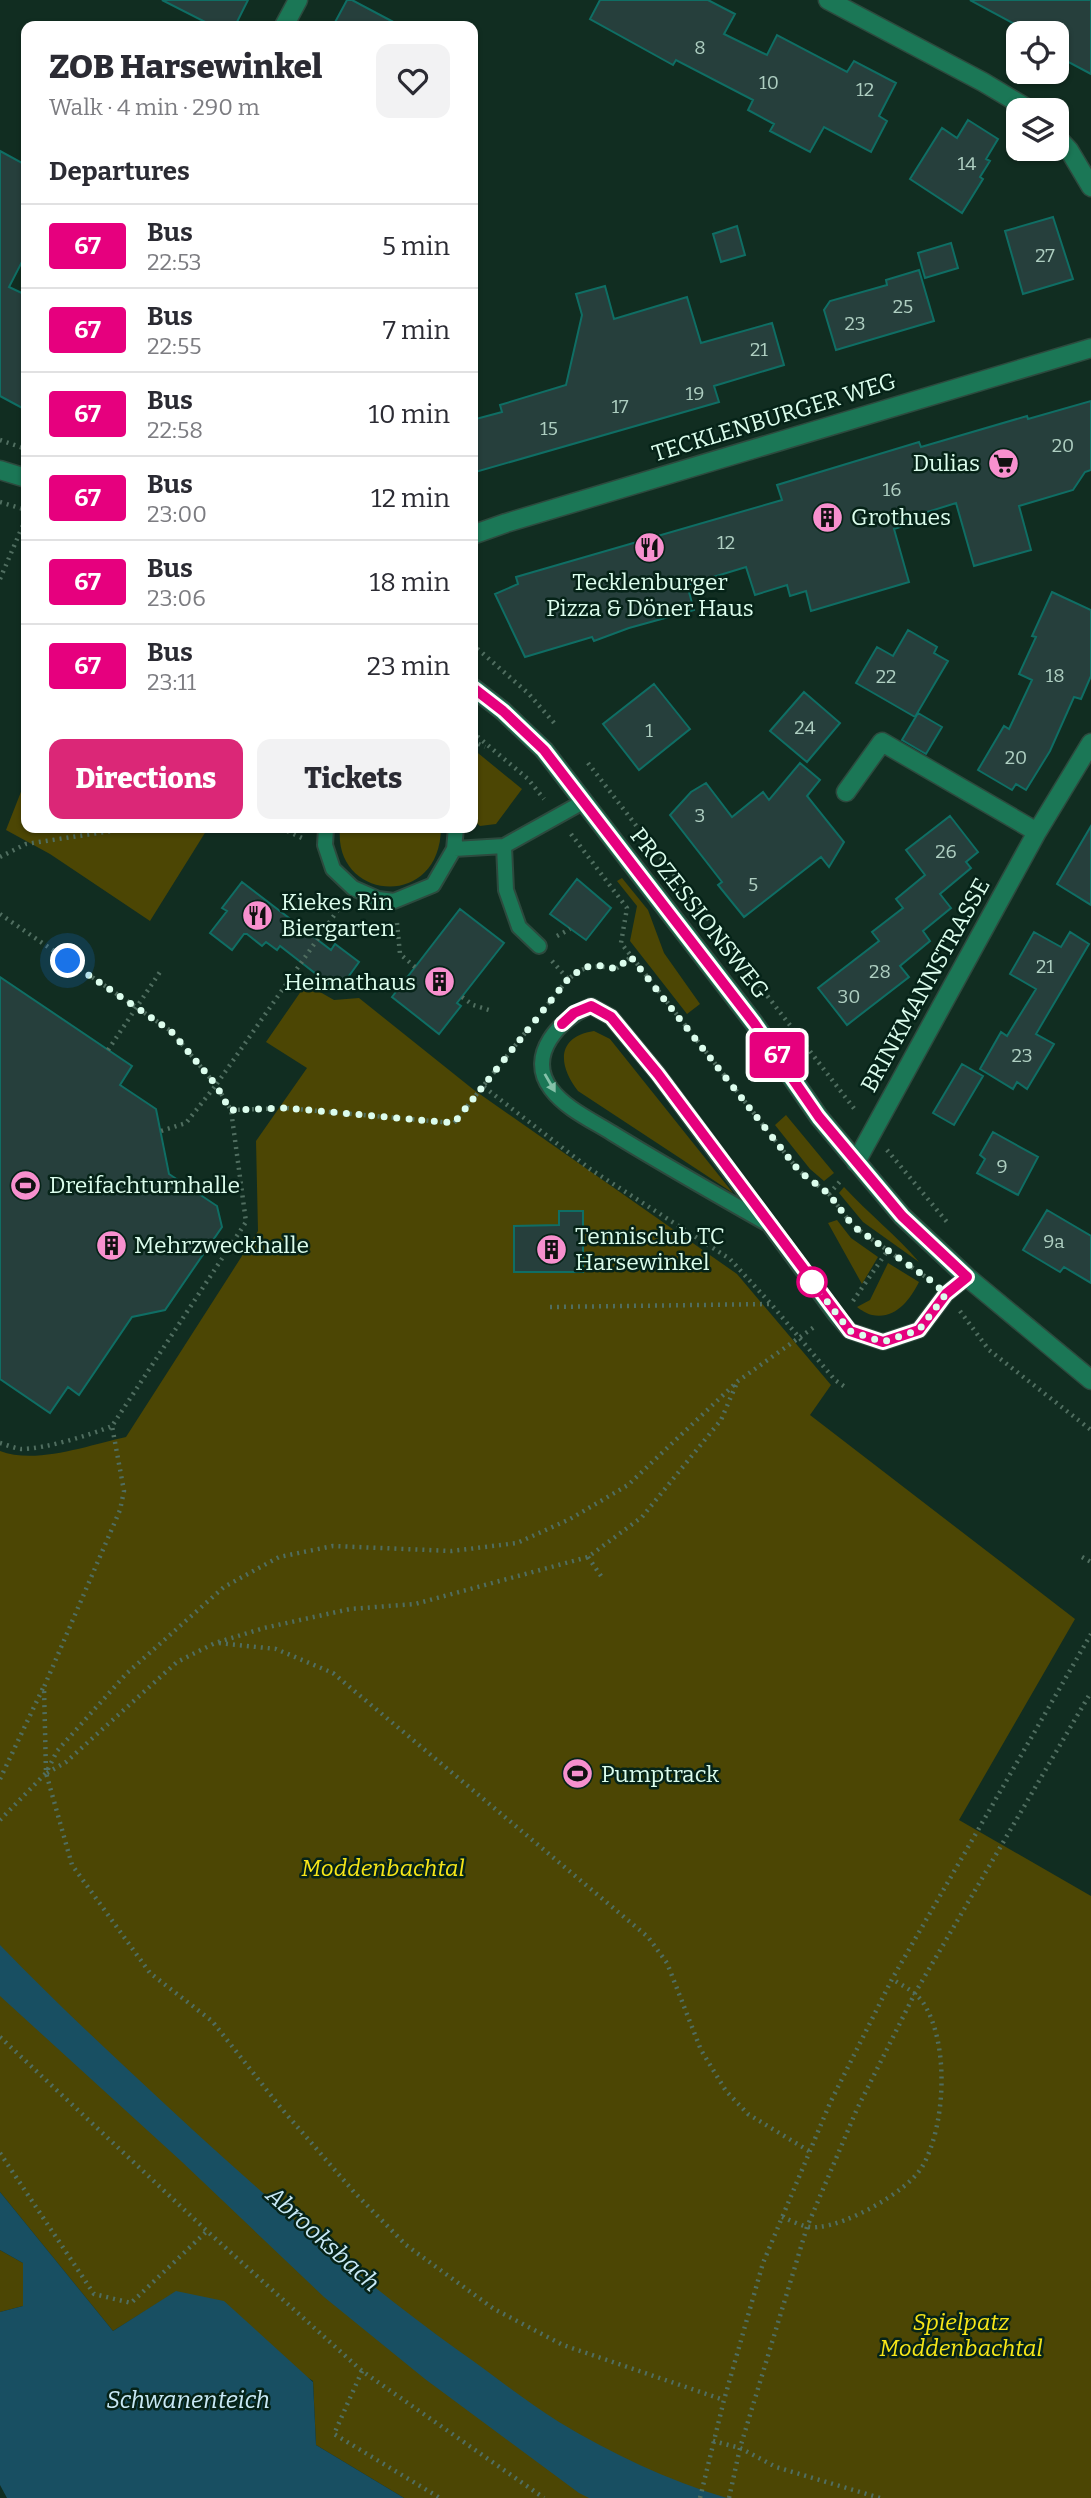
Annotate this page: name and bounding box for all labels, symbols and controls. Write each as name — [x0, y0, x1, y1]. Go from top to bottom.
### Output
map controls — [1006, 21, 1069, 161]
button: locate — [1006, 21, 1069, 84]
house number: 8 — [694, 36, 706, 59]
button: heart — [376, 44, 450, 118]
text: ZOB Harsewinkel — [49, 47, 322, 87]
house number: 10 — [759, 71, 779, 94]
house number: 12 — [856, 78, 874, 101]
text: Walk · 4 min · 290 m — [49, 93, 260, 121]
button: layers — [1006, 98, 1069, 161]
house number: 14 — [958, 152, 976, 175]
text: Departures — [49, 156, 190, 187]
text: Bus — [147, 217, 193, 248]
text: 5 min — [382, 231, 450, 262]
text: 67 — [74, 232, 101, 260]
house number: 27 — [1035, 244, 1055, 267]
text: 22:53 — [147, 248, 202, 276]
house number: 25 — [893, 295, 913, 318]
text: Bus — [147, 301, 193, 332]
house number: 23 — [844, 312, 866, 335]
text: 7 min — [383, 315, 450, 346]
text: 67 — [74, 316, 101, 344]
text: 22:55 — [147, 332, 201, 360]
house number: 21 — [750, 338, 768, 361]
street label: TECKLENBURGER WEG — [649, 367, 899, 467]
house number: 19 — [686, 382, 704, 405]
text: Bus — [147, 385, 193, 416]
house number: 17 — [611, 395, 629, 418]
text: 10 min — [369, 399, 450, 430]
text: 67 — [74, 400, 101, 428]
text: 22:58 — [147, 416, 203, 444]
house number: 15 — [540, 417, 558, 440]
house number: 20 — [1052, 434, 1074, 457]
supermarket icon: Dulias — [986, 446, 1020, 480]
place label: Dulias — [913, 449, 980, 477]
text: Bus — [147, 469, 193, 500]
house number: 16 — [883, 478, 901, 501]
text: 12 min — [371, 483, 450, 514]
text: 67 — [74, 484, 101, 512]
text: 23:00 — [147, 500, 207, 528]
building icon: Grothues — [811, 500, 845, 534]
place label: Grothues — [851, 503, 951, 531]
restaurant icon: Tecklenburger Pizza & Döner Haus — [633, 531, 667, 565]
house number: 12 — [717, 531, 735, 554]
text: Bus — [147, 553, 193, 584]
text: 18 min — [370, 567, 450, 598]
text: 67 — [74, 568, 101, 596]
place label: Tecklenburger Pizza & Döner Haus — [546, 568, 754, 622]
text: 23:06 — [147, 584, 206, 612]
text: Bus — [147, 637, 193, 668]
text: 23 min — [367, 651, 450, 682]
text: 67 — [74, 652, 101, 680]
house number: 18 — [1045, 664, 1065, 687]
house number: 22 — [876, 665, 896, 688]
text: 23:11 — [147, 668, 196, 696]
house number: 24 — [794, 716, 816, 739]
house number: 1 — [645, 719, 653, 742]
button: Directions — [49, 739, 243, 819]
button: Tickets — [257, 739, 450, 819]
house number: 20 — [1005, 746, 1027, 769]
house number: 3 — [695, 804, 705, 827]
street label: PROZESSIONSWEG — [625, 822, 775, 1004]
house number: 26 — [935, 840, 957, 863]
house number: 5 — [748, 873, 758, 896]
street label: BRINKMANNSTRASSE — [854, 873, 996, 1097]
place label: Kiekes Rin Biergarten — [281, 888, 395, 942]
restaurant icon: Kiekes Rin Biergarten — [241, 898, 275, 932]
your location — [50, 943, 85, 978]
house number: 21 — [1036, 955, 1054, 978]
house number: 28 — [869, 960, 891, 983]
building icon: Heimathaus — [422, 965, 456, 999]
place label: Heimathaus — [284, 968, 416, 996]
house number: 30 — [837, 985, 861, 1008]
line badge: 67 — [746, 1032, 808, 1078]
text: 67 — [764, 1041, 790, 1069]
house number: 23 — [1011, 1044, 1033, 1067]
one-way arrow — [544, 1073, 556, 1092]
house number: 9 — [996, 1155, 1008, 1178]
sports icon: Dreifachturnhalle — [9, 1168, 43, 1202]
place label: Dreifachturnhalle — [49, 1171, 240, 1199]
place label: Tennisclub TC Harsewinkel — [575, 1222, 725, 1276]
building icon: Mehrzweckhalle — [94, 1228, 128, 1262]
house number: 9a — [1043, 1230, 1065, 1253]
place label: Mehrzweckhalle — [134, 1231, 309, 1259]
building icon: Tennisclub TC Harsewinkel — [535, 1232, 569, 1266]
unlabelled marker — [797, 1267, 827, 1297]
sports icon: Pumptrack — [561, 1757, 595, 1791]
place label: Pumptrack — [601, 1760, 719, 1788]
park label: Moddenbachtal — [301, 1854, 465, 1882]
water label: Abrooksbach — [260, 2180, 385, 2297]
park label: Spielpatz Moddenbachtal — [879, 2308, 1043, 2362]
water label: Schwanenteich — [106, 2386, 270, 2414]

